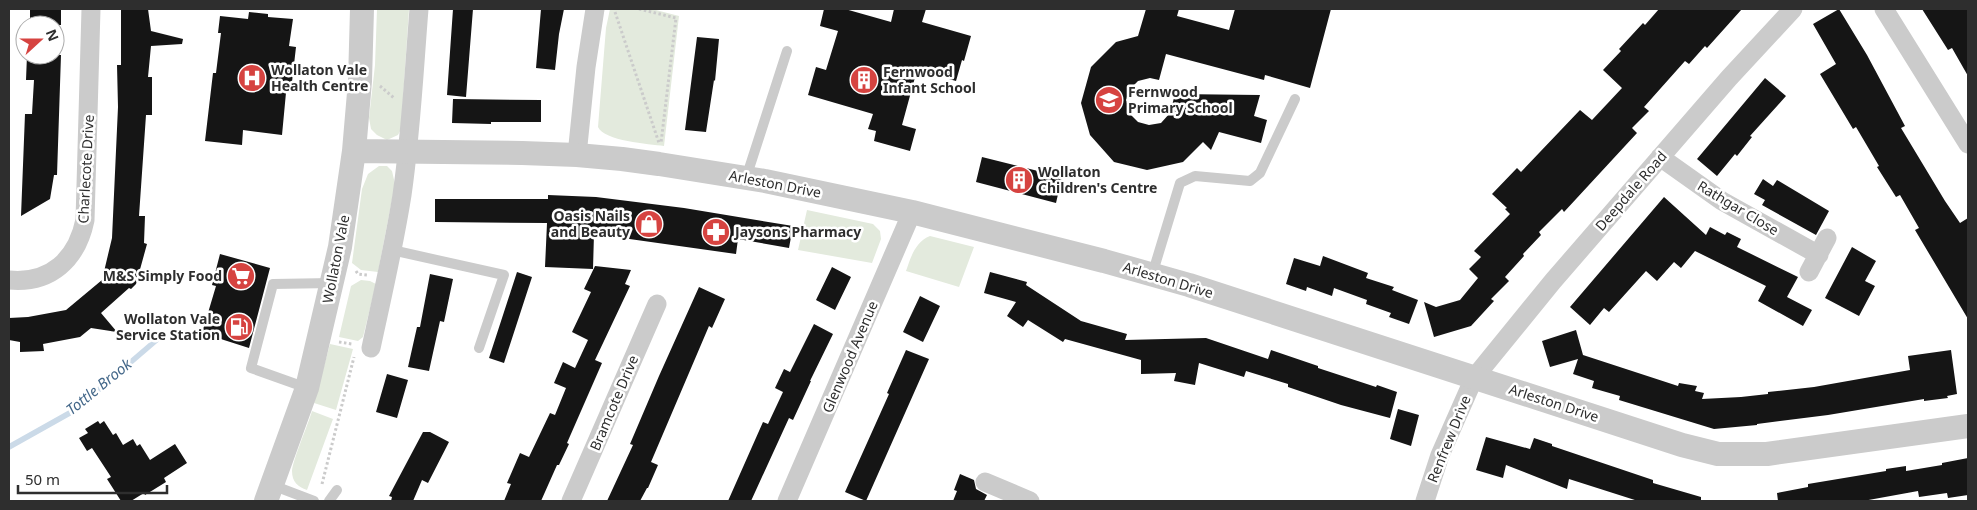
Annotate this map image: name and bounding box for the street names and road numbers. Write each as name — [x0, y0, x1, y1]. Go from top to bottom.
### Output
street label: Charlecote Drive — [73, 114, 98, 224]
street label: Deepdale Road — [1591, 147, 1671, 235]
street label: Arleston Drive — [727, 165, 823, 202]
street label: Rathgar Close — [1694, 176, 1783, 239]
street label: Wollaton Vale — [318, 213, 353, 305]
street label: Arleston Drive — [1121, 257, 1216, 302]
street label: Glenwood Avenue — [817, 298, 882, 416]
street label: Bramcote Drive — [585, 352, 642, 453]
street label: Arleston Drive — [1507, 379, 1602, 426]
street label: Renfrew Drive — [1422, 392, 1475, 485]

